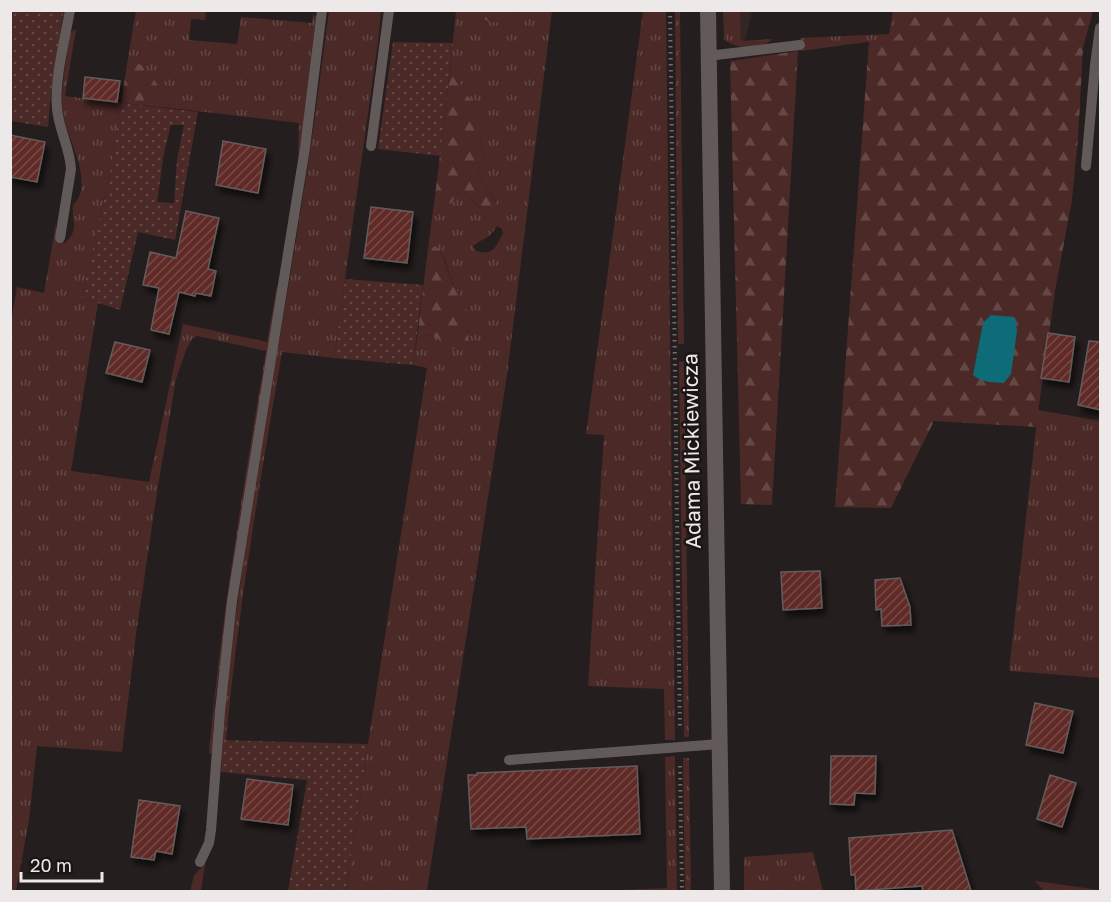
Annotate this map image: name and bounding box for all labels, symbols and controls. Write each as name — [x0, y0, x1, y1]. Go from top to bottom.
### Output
street label: Adama Mickiewicza — [676, 353, 706, 549]
scale bar — [21, 845, 102, 883]
text: 20 m — [30, 854, 72, 876]

